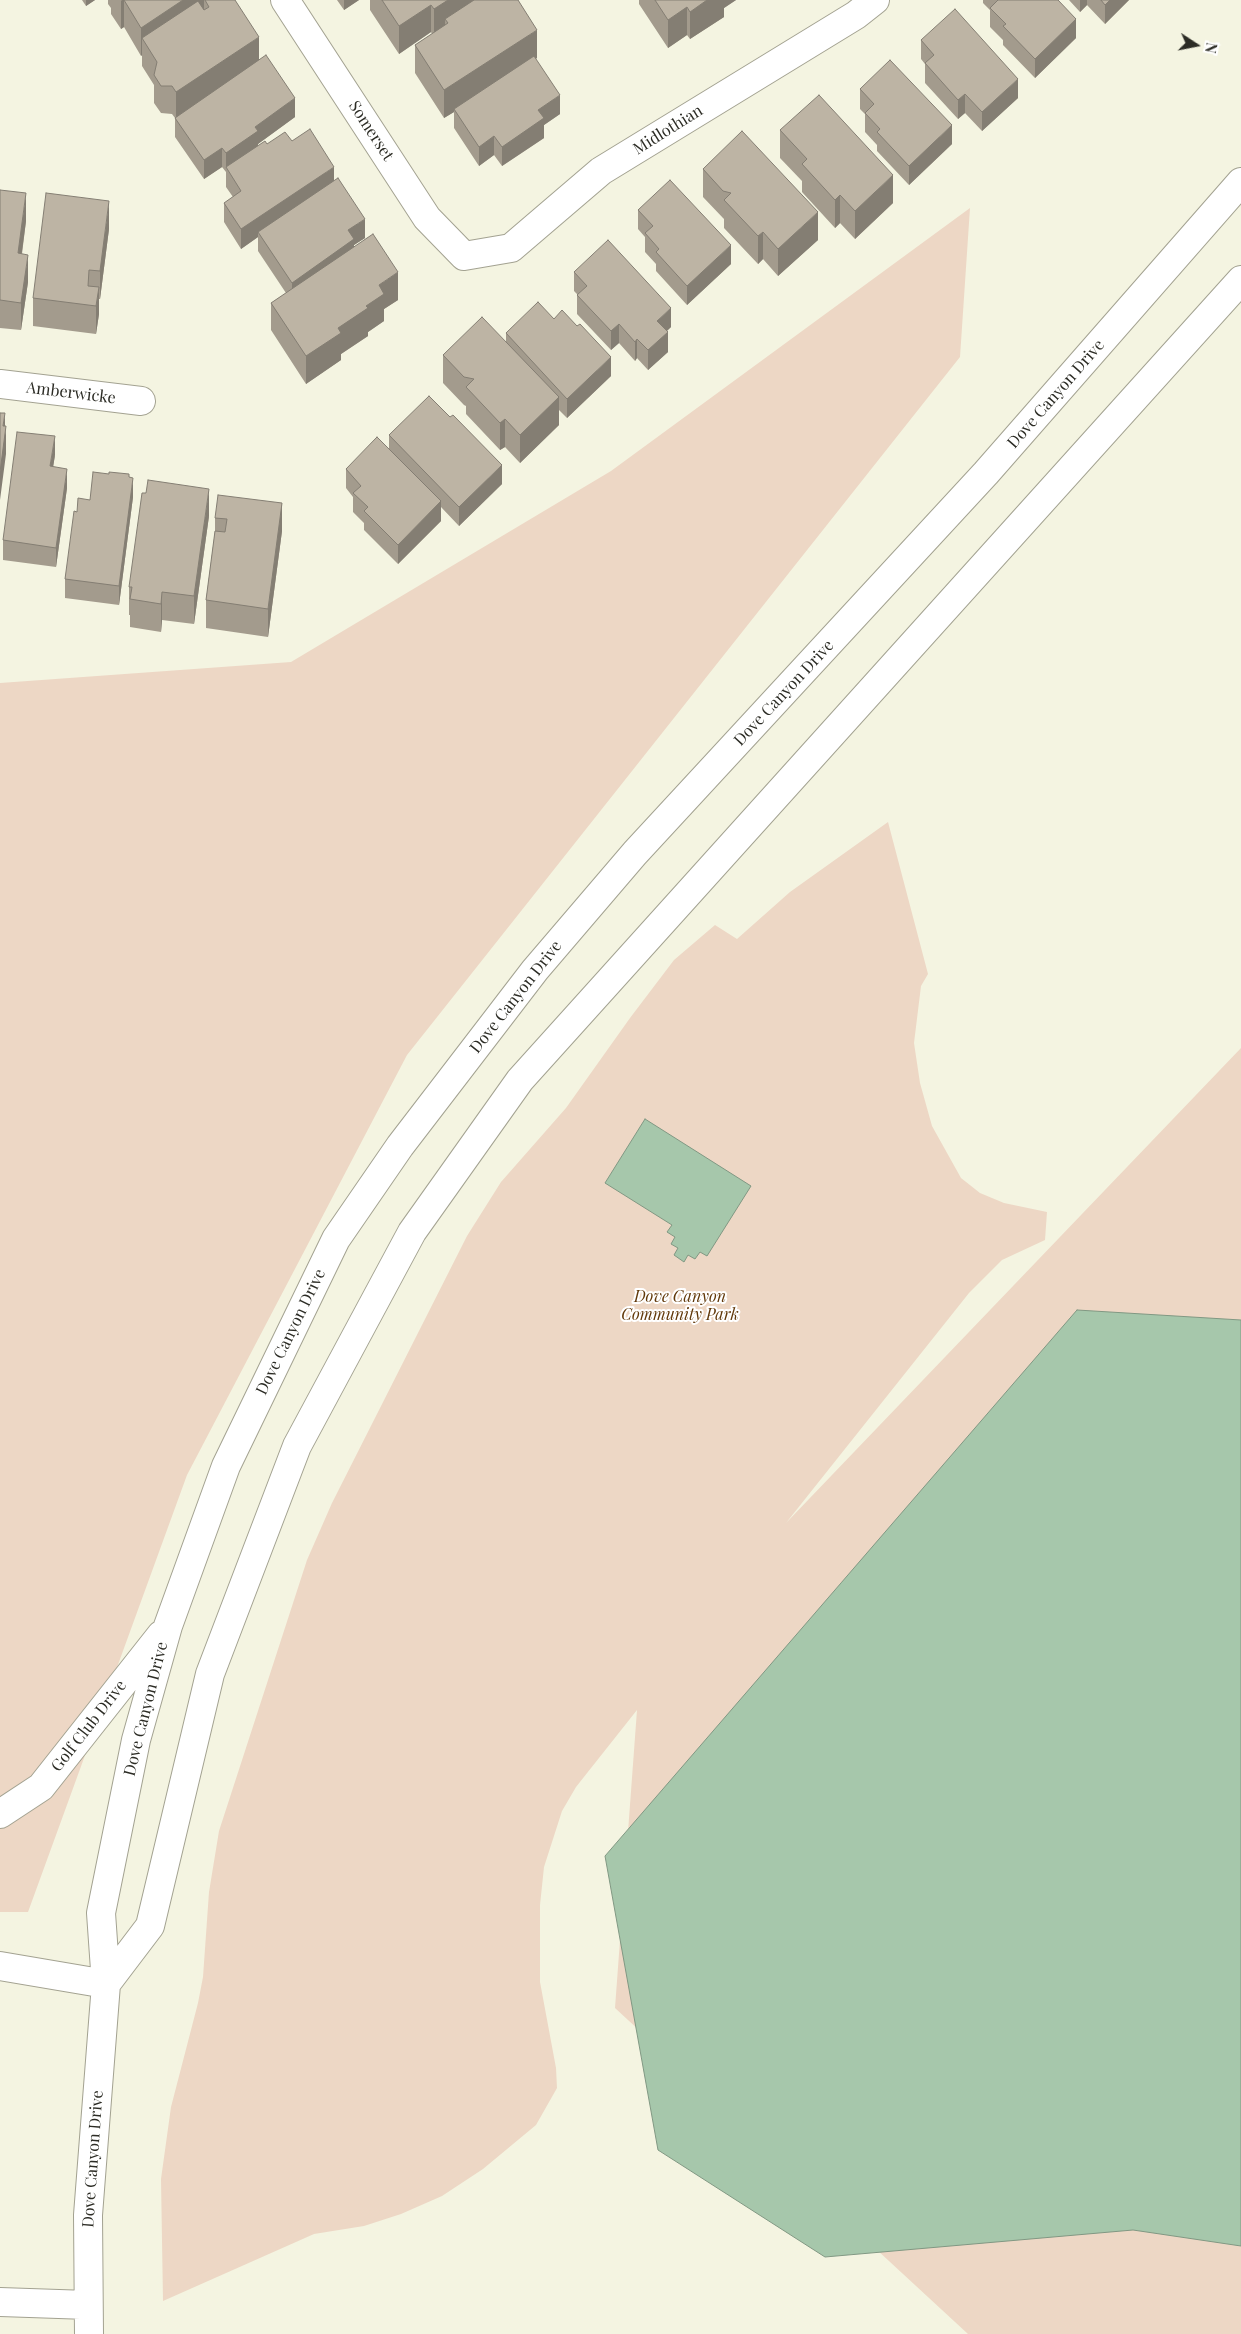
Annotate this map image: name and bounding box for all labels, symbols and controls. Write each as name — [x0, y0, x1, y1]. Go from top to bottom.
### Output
north arrow — [1171, 20, 1221, 70]
text: N — [1201, 41, 1222, 55]
street label: Somerset — [345, 97, 397, 165]
street label: Midlothian — [630, 101, 706, 159]
street label: Dove Canyon Drive — [1004, 336, 1108, 452]
street label: Amberwicke — [25, 378, 117, 408]
street label: Dove Canyon Drive — [730, 636, 838, 750]
street label: Dove Canyon Drive — [466, 937, 566, 1057]
street label: Dove Canyon Drive — [252, 1266, 330, 1398]
park label: Dove Canyon Community Park — [621, 1287, 739, 1325]
street label: Dove Canyon Drive — [120, 1640, 172, 1778]
street label: Golf Club Drive — [47, 1676, 131, 1776]
street label: Dove Canyon Drive — [79, 2090, 107, 2228]

